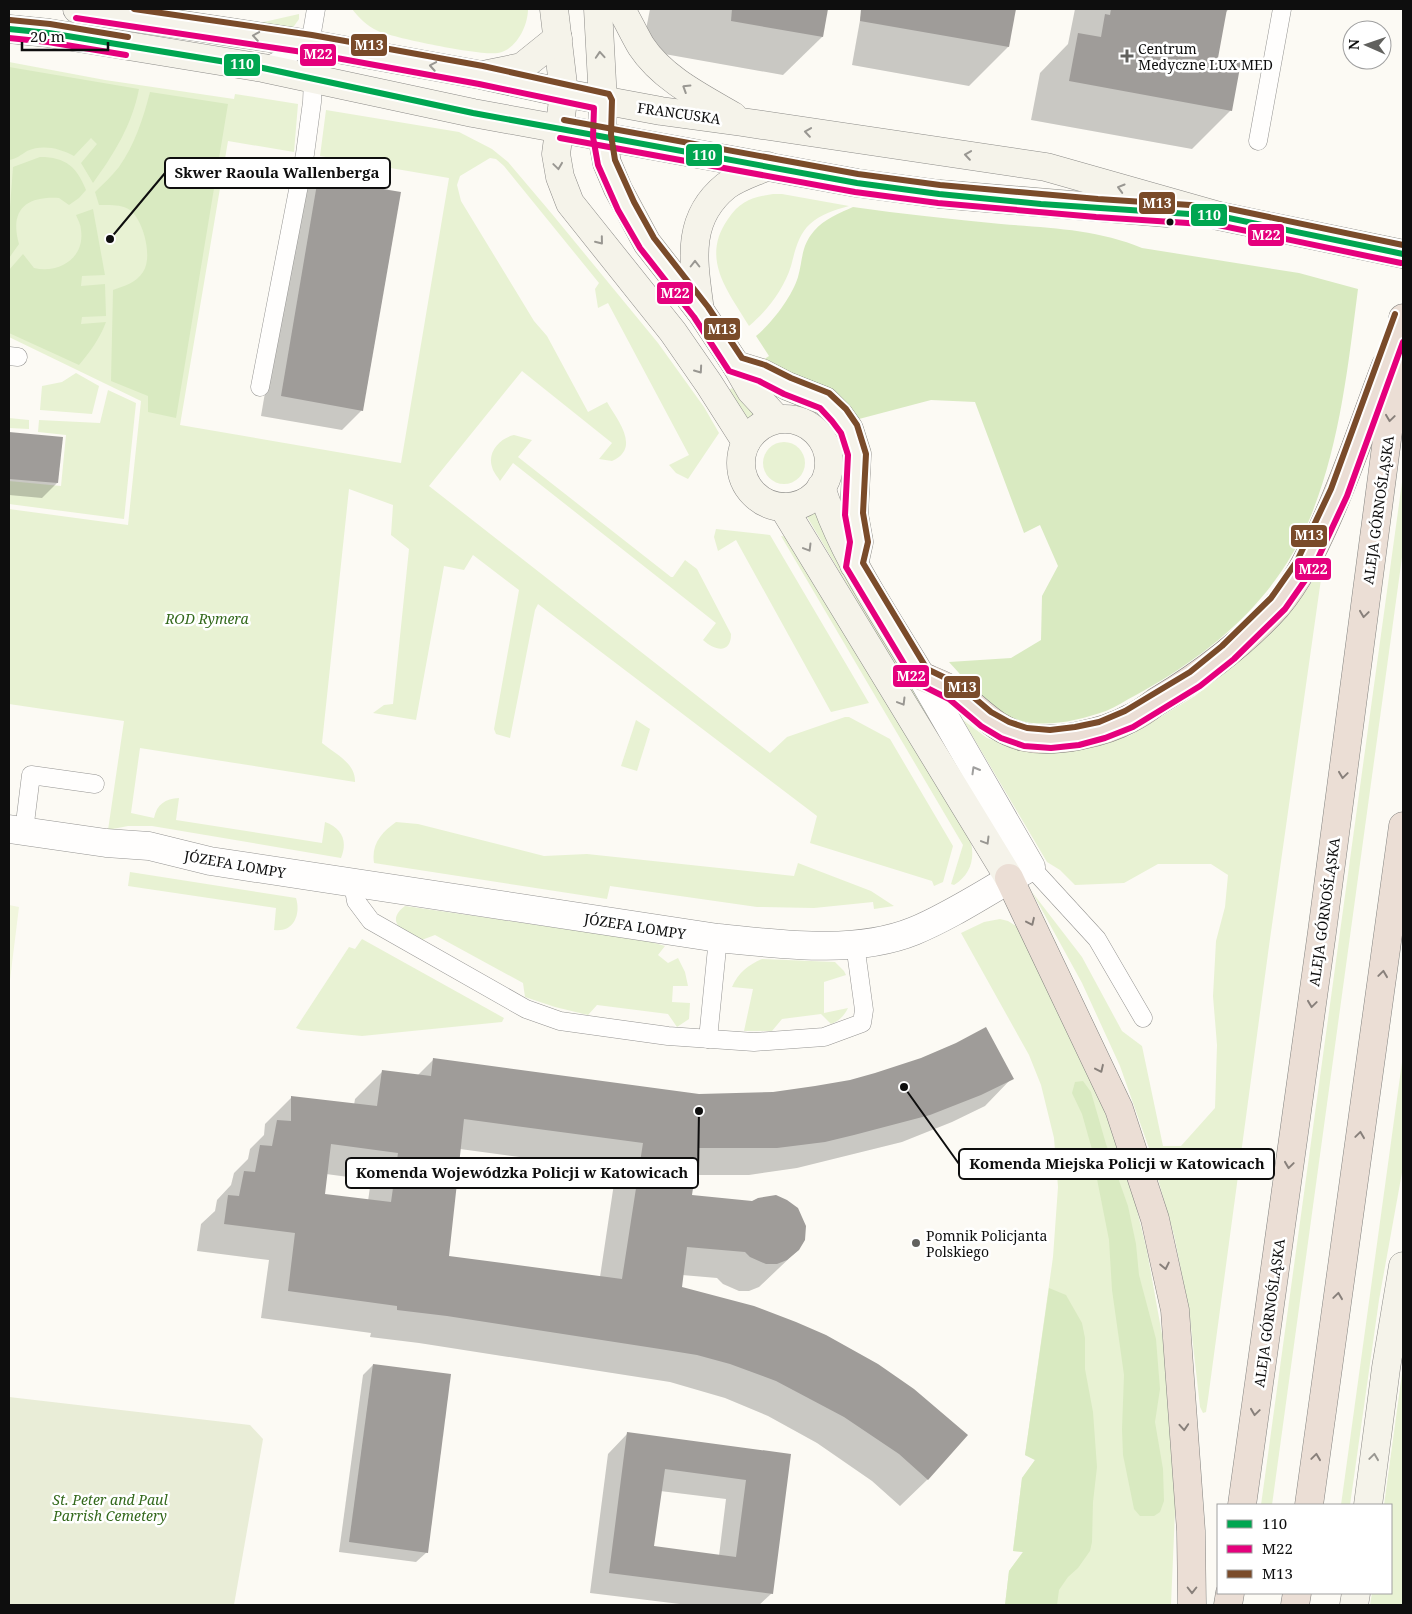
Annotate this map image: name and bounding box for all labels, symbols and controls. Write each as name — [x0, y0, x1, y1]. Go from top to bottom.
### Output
scale bar — [22, 20, 109, 52]
north arrow — [1342, 20, 1392, 70]
text: 20 m — [30, 26, 65, 46]
one-way arrow — [252, 31, 260, 42]
line badge: M13 — [350, 33, 388, 57]
text: M13 — [354, 35, 384, 54]
place label: Centrum Medyczne LUX MED — [1138, 39, 1273, 74]
text: N — [1344, 39, 1363, 50]
line badge: M22 — [299, 43, 337, 67]
text: M22 — [303, 44, 333, 63]
marker: Centrum Medyczne LUX MED — [1120, 49, 1134, 63]
one-way arrow — [594, 51, 605, 59]
line badge: 110 — [223, 53, 261, 77]
text: 110 — [230, 54, 254, 73]
one-way arrow — [429, 62, 438, 72]
one-way arrow — [682, 84, 691, 94]
street label: FRANCUSKA — [636, 98, 722, 128]
one-way arrow — [803, 127, 812, 137]
line badge: 110 — [685, 143, 723, 167]
text: 110 — [692, 145, 716, 164]
one-way arrow — [964, 150, 972, 161]
callout: Skwer Raoula Wallenberga — [165, 158, 390, 188]
text: Skwer Raoula Wallenberga — [174, 162, 380, 182]
one-way arrow — [553, 162, 563, 171]
one-way arrow — [1117, 184, 1126, 194]
line badge: M13 — [1138, 191, 1176, 215]
text: M13 — [1142, 193, 1172, 212]
line badge: 110 — [1190, 203, 1228, 227]
text: 110 — [1197, 205, 1221, 224]
unlabelled marker — [1165, 217, 1175, 227]
line badge: M22 — [1247, 223, 1285, 247]
text: M22 — [1251, 225, 1281, 244]
one-way arrow — [594, 235, 602, 244]
one-way arrow — [690, 260, 700, 268]
line badge: M22 — [656, 281, 694, 305]
text: M22 — [660, 283, 690, 302]
line badge: M13 — [703, 317, 741, 341]
text: M13 — [707, 319, 737, 338]
one-way arrow — [693, 364, 702, 373]
one-way arrow — [1385, 414, 1396, 422]
street label: ALEJA GÓRNOŚLĄSKA — [1358, 434, 1398, 586]
line badge: M13 — [1290, 524, 1328, 548]
text: M13 — [1294, 525, 1324, 544]
one-way arrow — [802, 543, 812, 552]
line badge: M22 — [1294, 557, 1332, 581]
text: M22 — [1298, 559, 1328, 578]
park label: ROD Rymera — [164, 609, 250, 628]
one-way arrow — [1359, 610, 1370, 618]
line badge: M22 — [892, 664, 930, 688]
text: M22 — [896, 666, 926, 685]
line badge: M13 — [943, 675, 981, 699]
text: M13 — [947, 677, 977, 696]
one-way arrow — [895, 696, 905, 705]
one-way arrow — [971, 766, 981, 775]
one-way arrow — [1338, 771, 1349, 779]
one-way arrow — [980, 835, 990, 844]
street label: ALEJA GÓRNOŚLĄSKA — [1304, 836, 1344, 988]
street label: JÓZEFA LOMPY — [182, 846, 287, 882]
street label: JÓZEFA LOMPY — [582, 908, 687, 943]
one-way arrow — [1024, 917, 1035, 926]
one-way arrow — [1377, 970, 1388, 978]
one-way arrow — [1307, 1000, 1318, 1008]
one-way arrow — [1094, 1064, 1104, 1073]
one-way arrow — [1355, 1131, 1365, 1139]
callout: Komenda Miejska Policji w Katowicach — [959, 1149, 1274, 1179]
text: Komenda Miejska Policji w Katowicach — [969, 1153, 1265, 1173]
callout: Komenda Wojewódzka Policji w Katowicach — [346, 1158, 698, 1188]
one-way arrow — [1285, 1161, 1295, 1169]
text: Komenda Wojewódzka Policji w Katowicach — [356, 1162, 688, 1182]
place label: Pomnik Policjanta Polskiego — [926, 1226, 1047, 1261]
marker: Pomnik Policjanta Polskiego — [910, 1237, 922, 1249]
street label: ALEJA GÓRNOŚLĄSKA — [1249, 1237, 1289, 1389]
one-way arrow — [1159, 1262, 1170, 1271]
one-way arrow — [1332, 1292, 1343, 1300]
one-way arrow — [1250, 1409, 1261, 1417]
one-way arrow — [1178, 1424, 1189, 1432]
one-way arrow — [1310, 1453, 1320, 1461]
one-way arrow — [1368, 1453, 1379, 1461]
park label: St. Peter and Paul Parrish Cemetery — [52, 1490, 168, 1525]
legend — [1217, 1504, 1392, 1594]
text: 110 — [1262, 1513, 1287, 1533]
text: M22 — [1262, 1538, 1293, 1558]
text: M13 — [1262, 1563, 1293, 1583]
one-way arrow — [1187, 1586, 1197, 1594]

